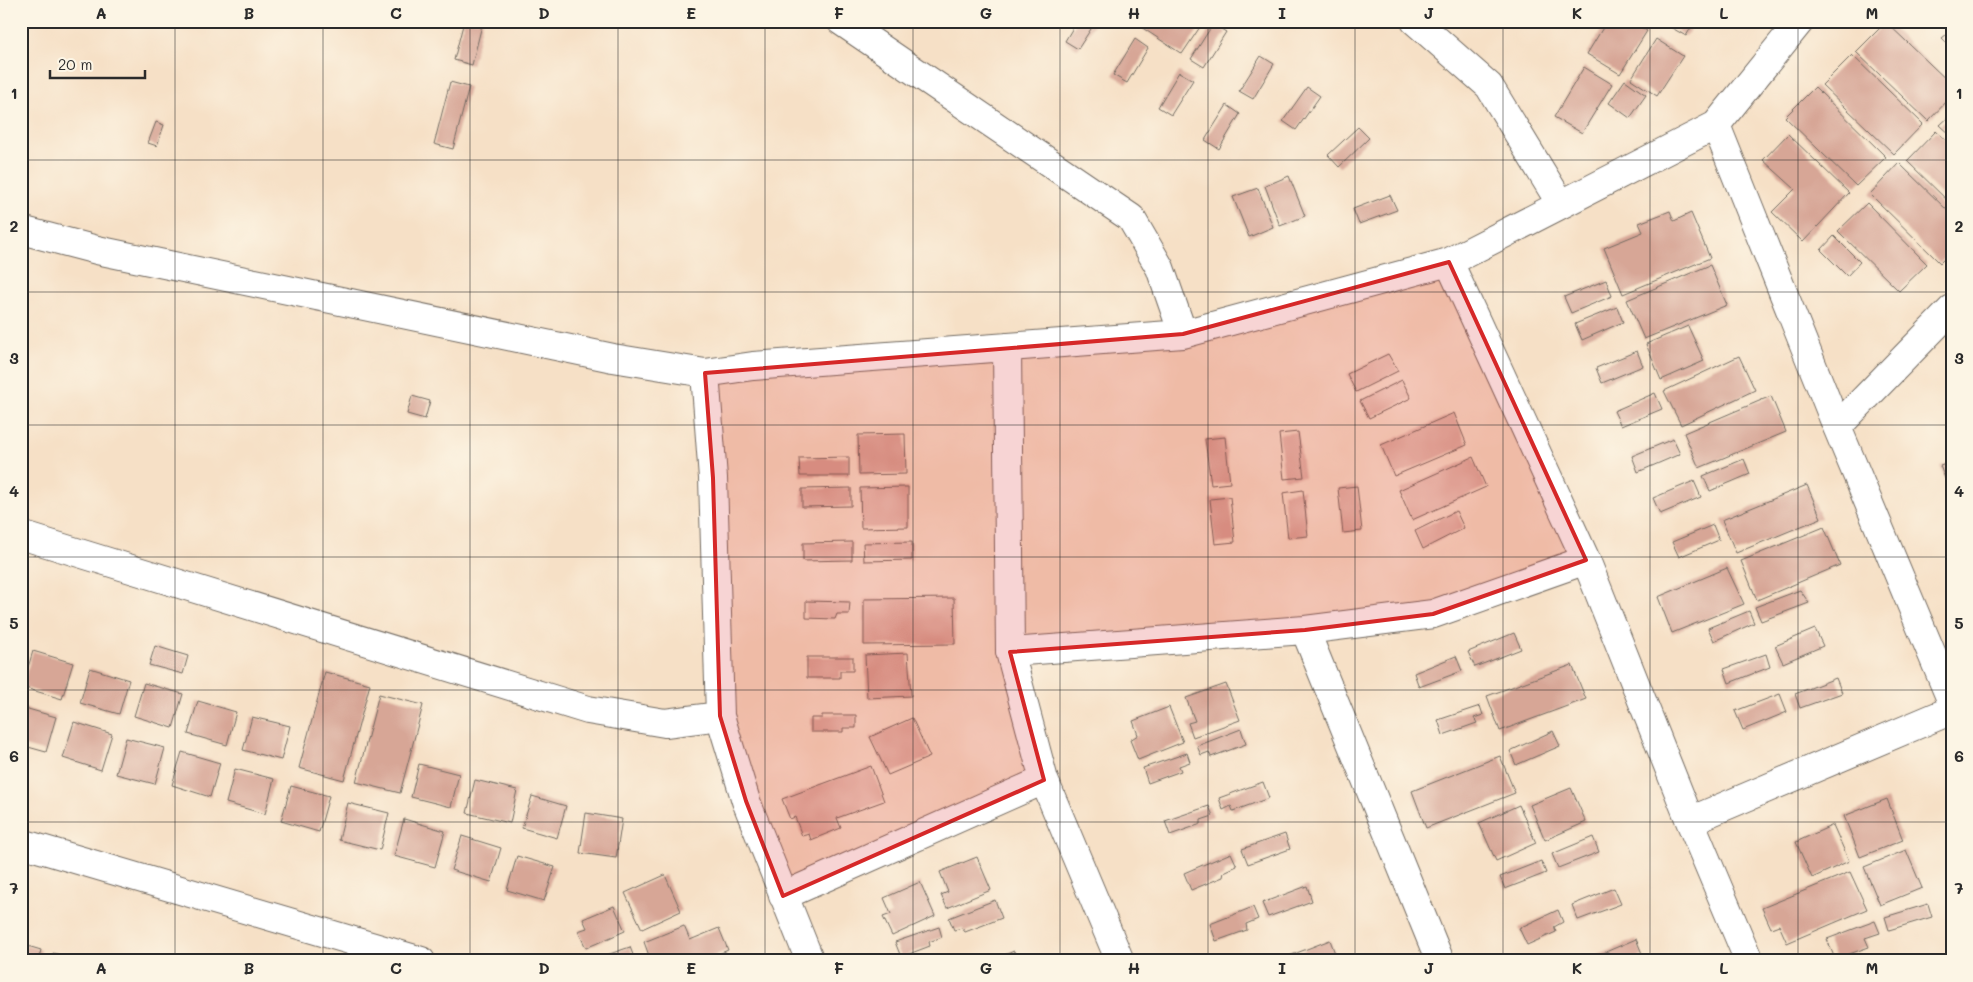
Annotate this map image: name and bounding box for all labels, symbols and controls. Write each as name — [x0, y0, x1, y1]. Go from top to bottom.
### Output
text: A — [95, 2, 107, 23]
text: B — [244, 2, 254, 23]
text: C — [390, 2, 402, 23]
text: D — [538, 2, 550, 23]
text: E — [686, 2, 696, 23]
text: F — [834, 2, 844, 23]
text: G — [980, 2, 992, 23]
text: H — [1128, 2, 1140, 23]
text: I — [1278, 2, 1286, 23]
text: J — [1424, 2, 1434, 23]
text: K — [1572, 2, 1582, 23]
text: L — [1719, 2, 1729, 23]
text: M — [1866, 2, 1878, 23]
scale bar — [50, 48, 145, 80]
text: 20 m — [58, 54, 92, 74]
text: 1 — [10, 82, 18, 103]
text: 1 — [1955, 82, 1963, 103]
text: 2 — [10, 215, 19, 236]
text: 2 — [1955, 215, 1964, 236]
text: 3 — [9, 347, 19, 368]
text: 3 — [1954, 347, 1964, 368]
text: 4 — [9, 480, 19, 501]
text: 4 — [1954, 480, 1964, 501]
text: 5 — [9, 612, 19, 633]
text: 5 — [1954, 612, 1964, 633]
text: 6 — [9, 745, 19, 766]
text: 6 — [1954, 745, 1964, 766]
text: 7 — [10, 877, 19, 898]
text: 7 — [1955, 877, 1964, 898]
text: A — [95, 957, 107, 978]
text: B — [244, 957, 254, 978]
text: C — [390, 957, 402, 978]
text: D — [538, 957, 550, 978]
text: E — [686, 957, 696, 978]
text: F — [834, 957, 844, 978]
text: G — [980, 957, 992, 978]
text: H — [1128, 957, 1140, 978]
text: I — [1278, 957, 1286, 978]
text: J — [1424, 957, 1434, 978]
text: K — [1572, 957, 1582, 978]
text: L — [1719, 957, 1729, 978]
text: M — [1866, 957, 1878, 978]

